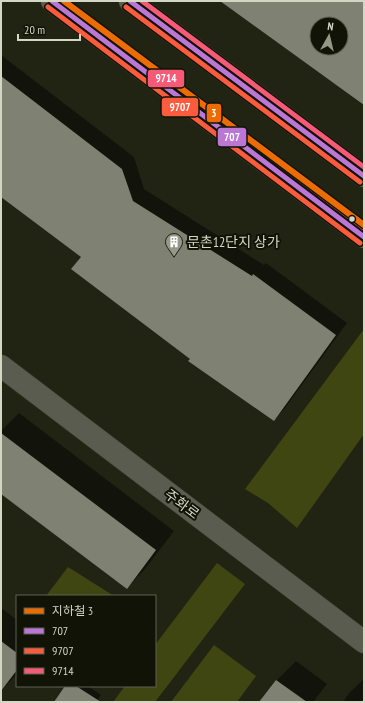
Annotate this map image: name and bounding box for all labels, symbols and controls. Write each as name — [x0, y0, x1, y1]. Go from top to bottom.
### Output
scale bar — [18, 16, 80, 42]
north arrow — [309, 16, 349, 56]
text: N — [326, 19, 334, 33]
text: 20 m — [24, 22, 45, 37]
line badge: 9714 — [147, 69, 185, 88]
text: 9714 — [155, 71, 177, 85]
line badge: 9707 — [161, 97, 199, 117]
text: 9707 — [169, 100, 191, 114]
line badge: 3 — [206, 103, 222, 123]
text: 3 — [211, 106, 217, 120]
line badge: 707 — [217, 127, 247, 147]
text: 707 — [224, 130, 240, 144]
unlabelled marker — [347, 214, 357, 224]
building icon: 문촌12단지 상가 — [164, 232, 184, 257]
place label: 문촌12단지 상가 — [187, 233, 280, 251]
street label: 주화로 — [161, 485, 203, 523]
legend — [16, 595, 156, 687]
text: 지하철 3 — [52, 603, 93, 618]
text: 707 — [52, 623, 68, 638]
text: 9707 — [52, 643, 74, 658]
text: 9714 — [52, 663, 74, 678]

